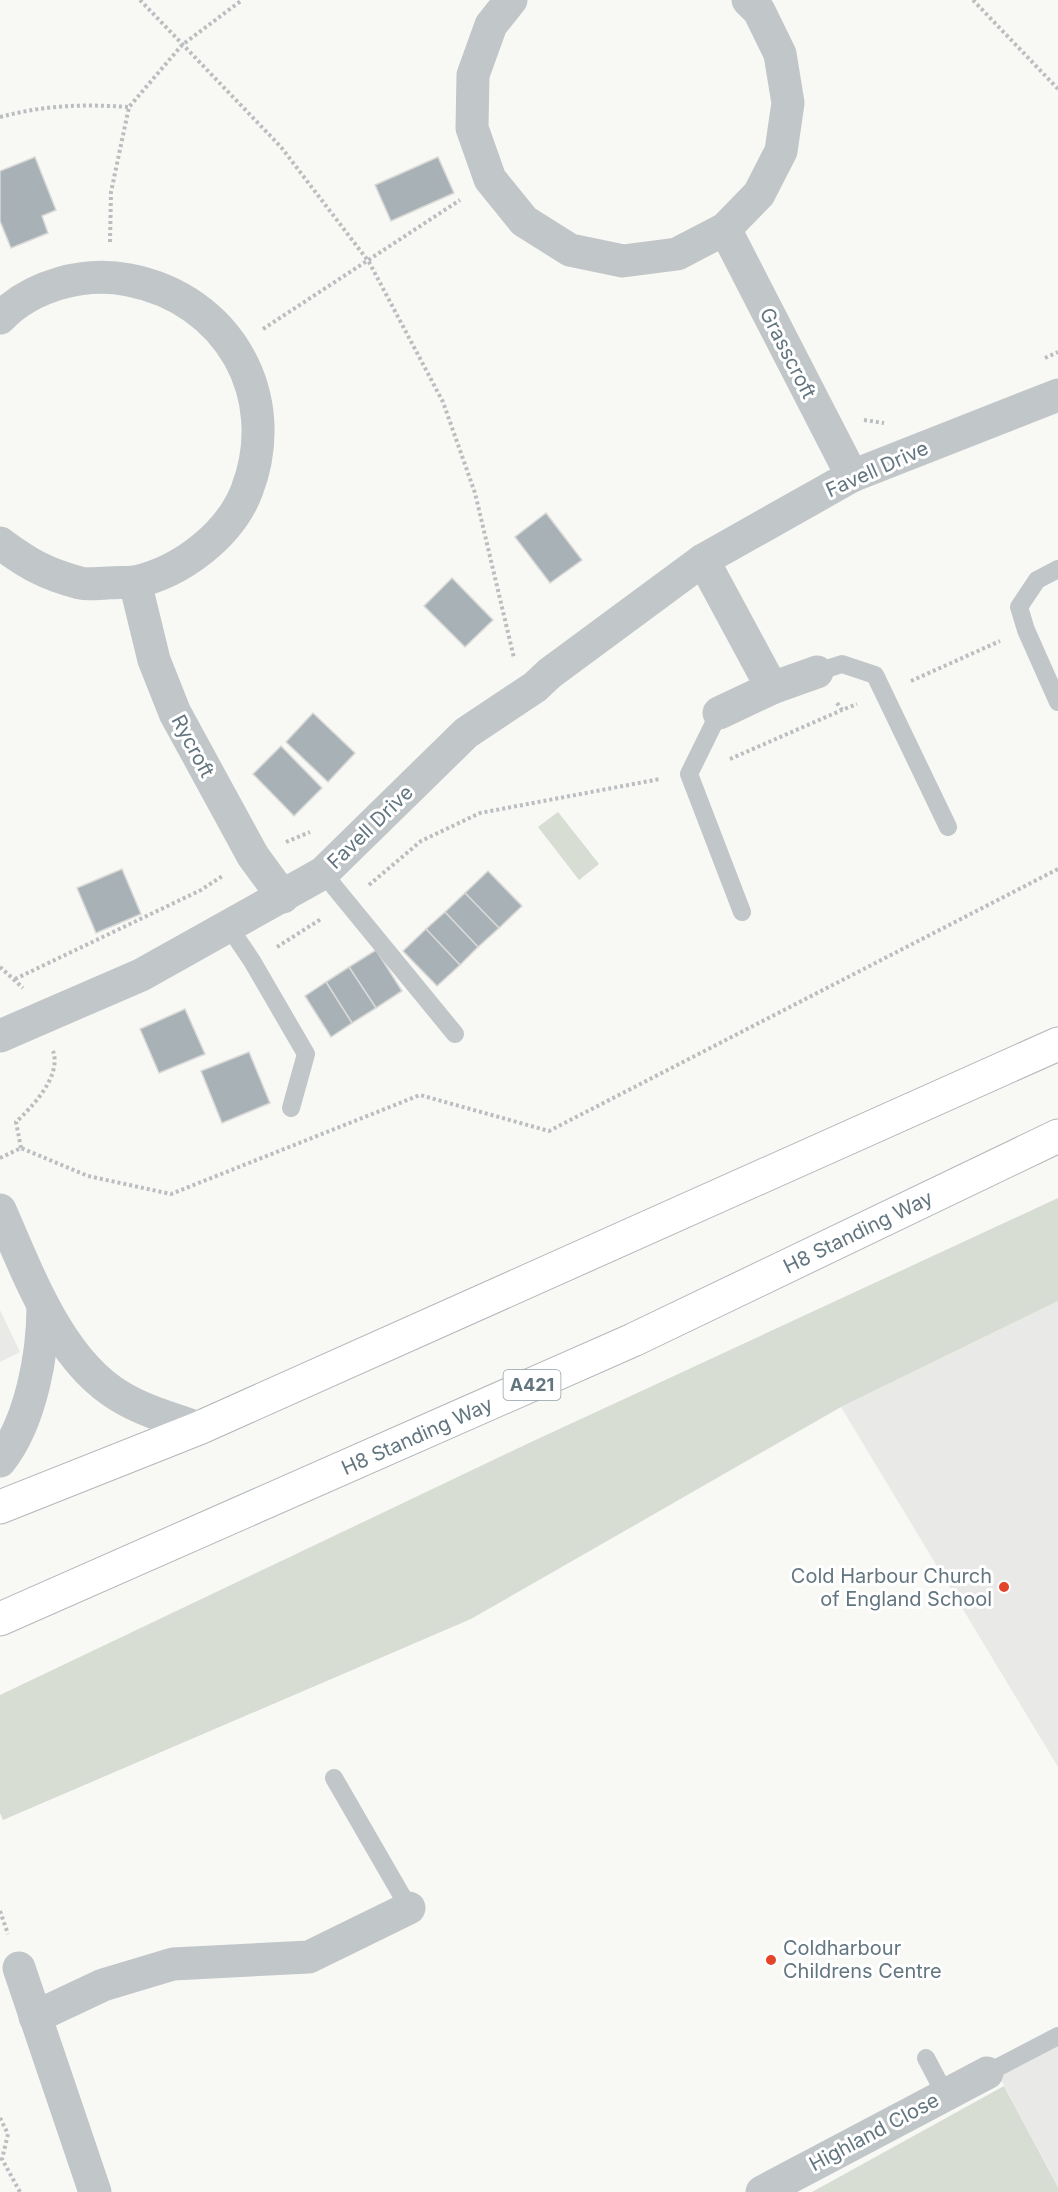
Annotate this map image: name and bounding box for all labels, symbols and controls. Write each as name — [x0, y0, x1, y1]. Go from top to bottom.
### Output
street label: Grasscroft — [755, 304, 821, 403]
street label: Favell Drive — [822, 436, 932, 502]
street label: Rycroft — [167, 711, 220, 782]
street label: Favell Drive — [322, 780, 418, 874]
street label: H8 Standing Way — [779, 1185, 937, 1279]
road number: A421 — [504, 1370, 560, 1400]
street label: H8 Standing Way — [338, 1392, 496, 1480]
place label: Cold Harbour Church of England School — [791, 1564, 992, 1611]
marker: Cold Harbour Church of England School — [997, 1580, 1011, 1594]
place label: Coldharbour Childrens Centre — [783, 1936, 942, 1983]
marker: Coldharbour Childrens Centre — [764, 1953, 778, 1967]
street label: Highland Close — [805, 2088, 943, 2176]

